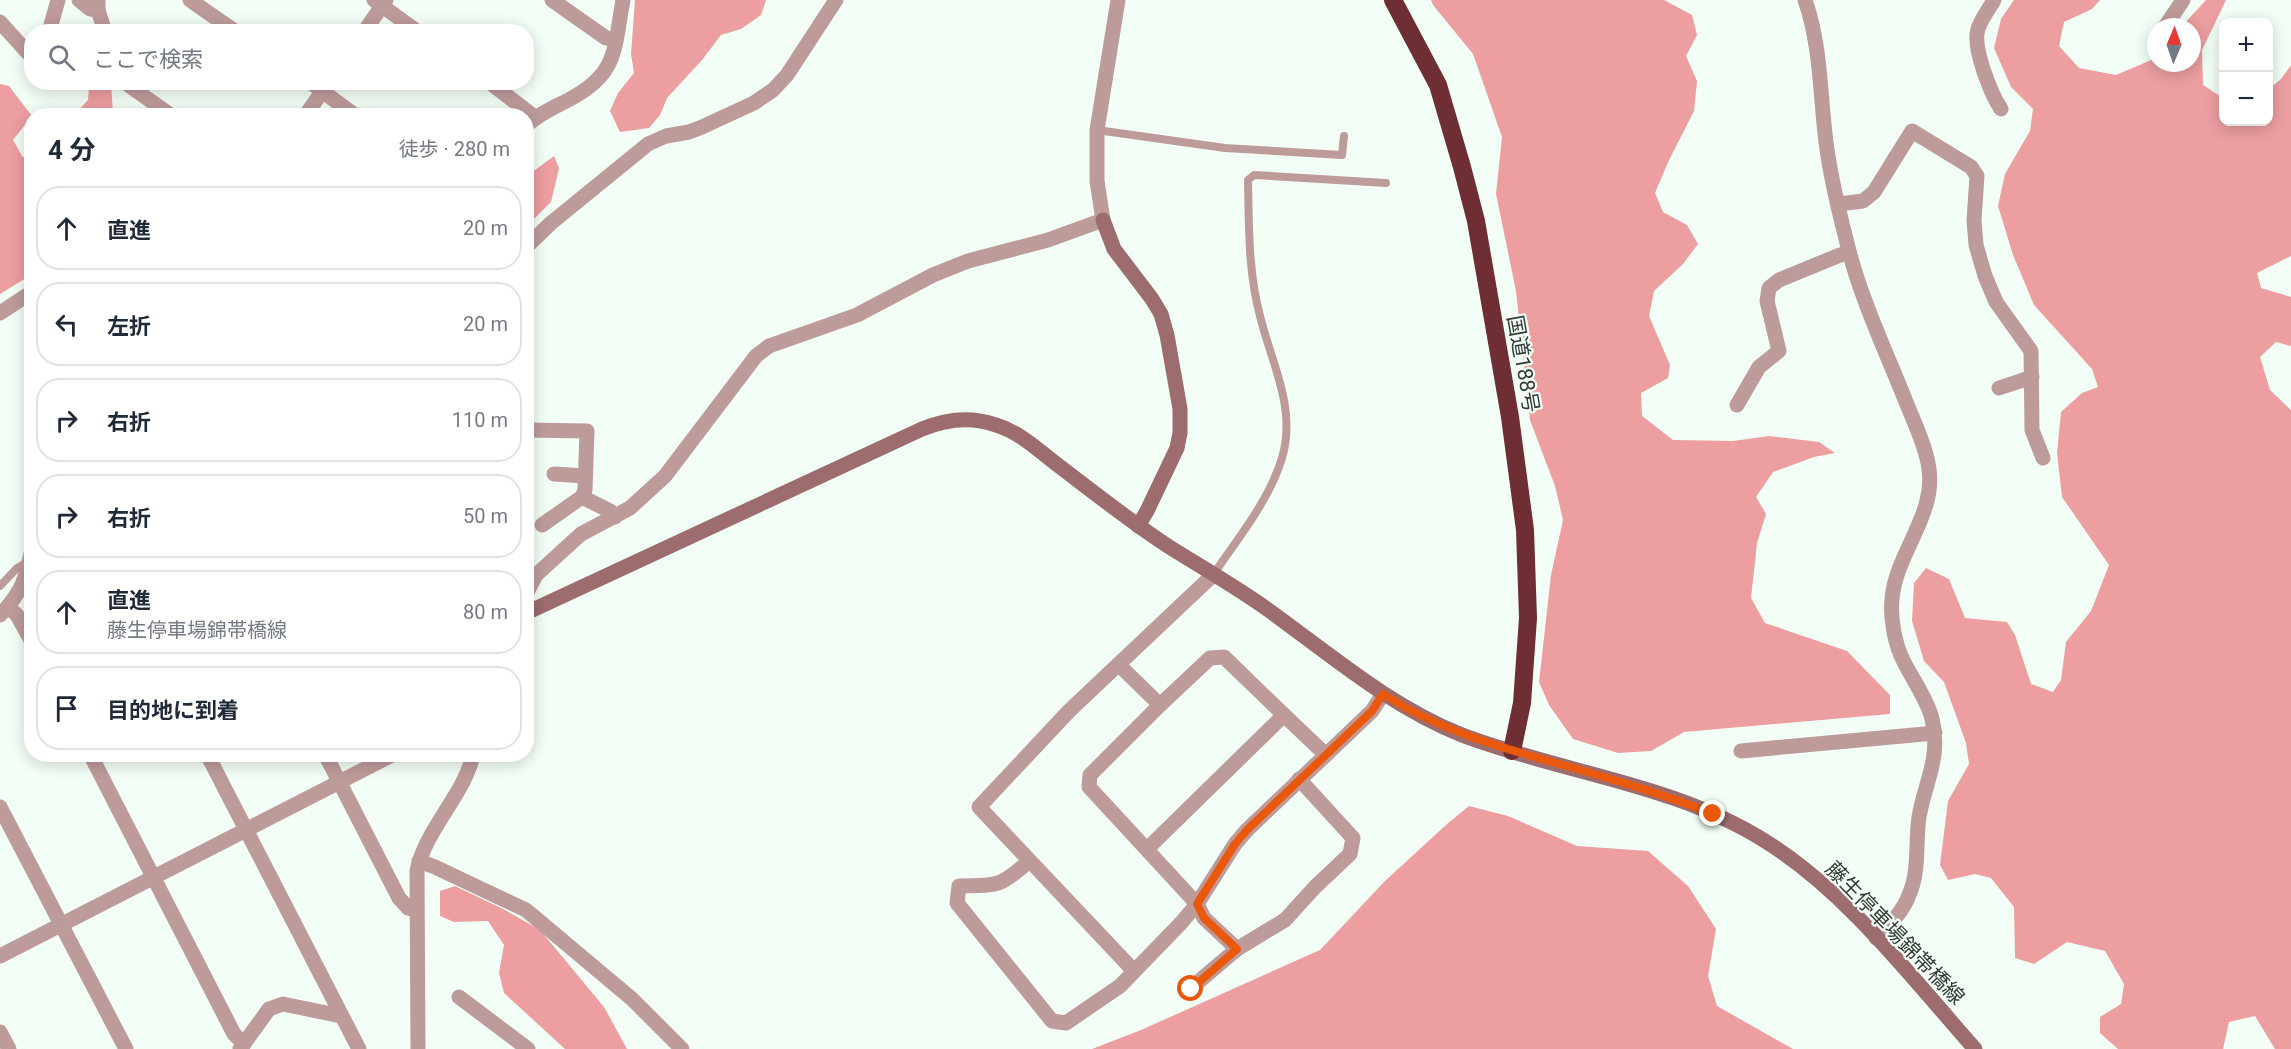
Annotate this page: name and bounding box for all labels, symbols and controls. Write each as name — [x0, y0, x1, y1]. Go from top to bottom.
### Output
north arrow — [2147, 18, 2201, 72]
map controls — [2219, 18, 2273, 126]
button: + — [2219, 18, 2273, 72]
search box — [24, 24, 534, 90]
icon: search — [45, 41, 78, 74]
text: ここで検索 — [93, 47, 203, 72]
button: − — [2219, 72, 2273, 126]
text: 4 分 — [48, 135, 95, 165]
text: 徒歩 · 280 m — [399, 137, 510, 161]
icon: ahead — [50, 212, 83, 245]
text: 20 m — [463, 216, 508, 240]
text: 直進 — [107, 218, 151, 243]
icon: left — [50, 308, 83, 341]
text: 20 m — [463, 312, 508, 336]
street label: 国道188号 — [1503, 313, 1543, 415]
text: 左折 — [107, 314, 151, 339]
icon: right — [50, 404, 83, 437]
text: 110 m — [452, 408, 508, 432]
text: 右折 — [107, 410, 151, 435]
icon: right — [50, 500, 83, 533]
text: 50 m — [463, 504, 508, 528]
text: 右折 — [107, 506, 151, 531]
text: 直進 — [107, 588, 151, 613]
icon: ahead — [50, 596, 83, 629]
text: 80 m — [463, 600, 508, 624]
text: 藤生停車場錦帯橋線 — [107, 618, 287, 642]
icon: arrive — [50, 692, 83, 725]
text: 目的地に到着 — [107, 698, 239, 723]
route end — [1699, 800, 1725, 826]
street label: 藤生停車場錦帯橋線 — [1821, 857, 1969, 1009]
route start — [1177, 975, 1203, 1001]

